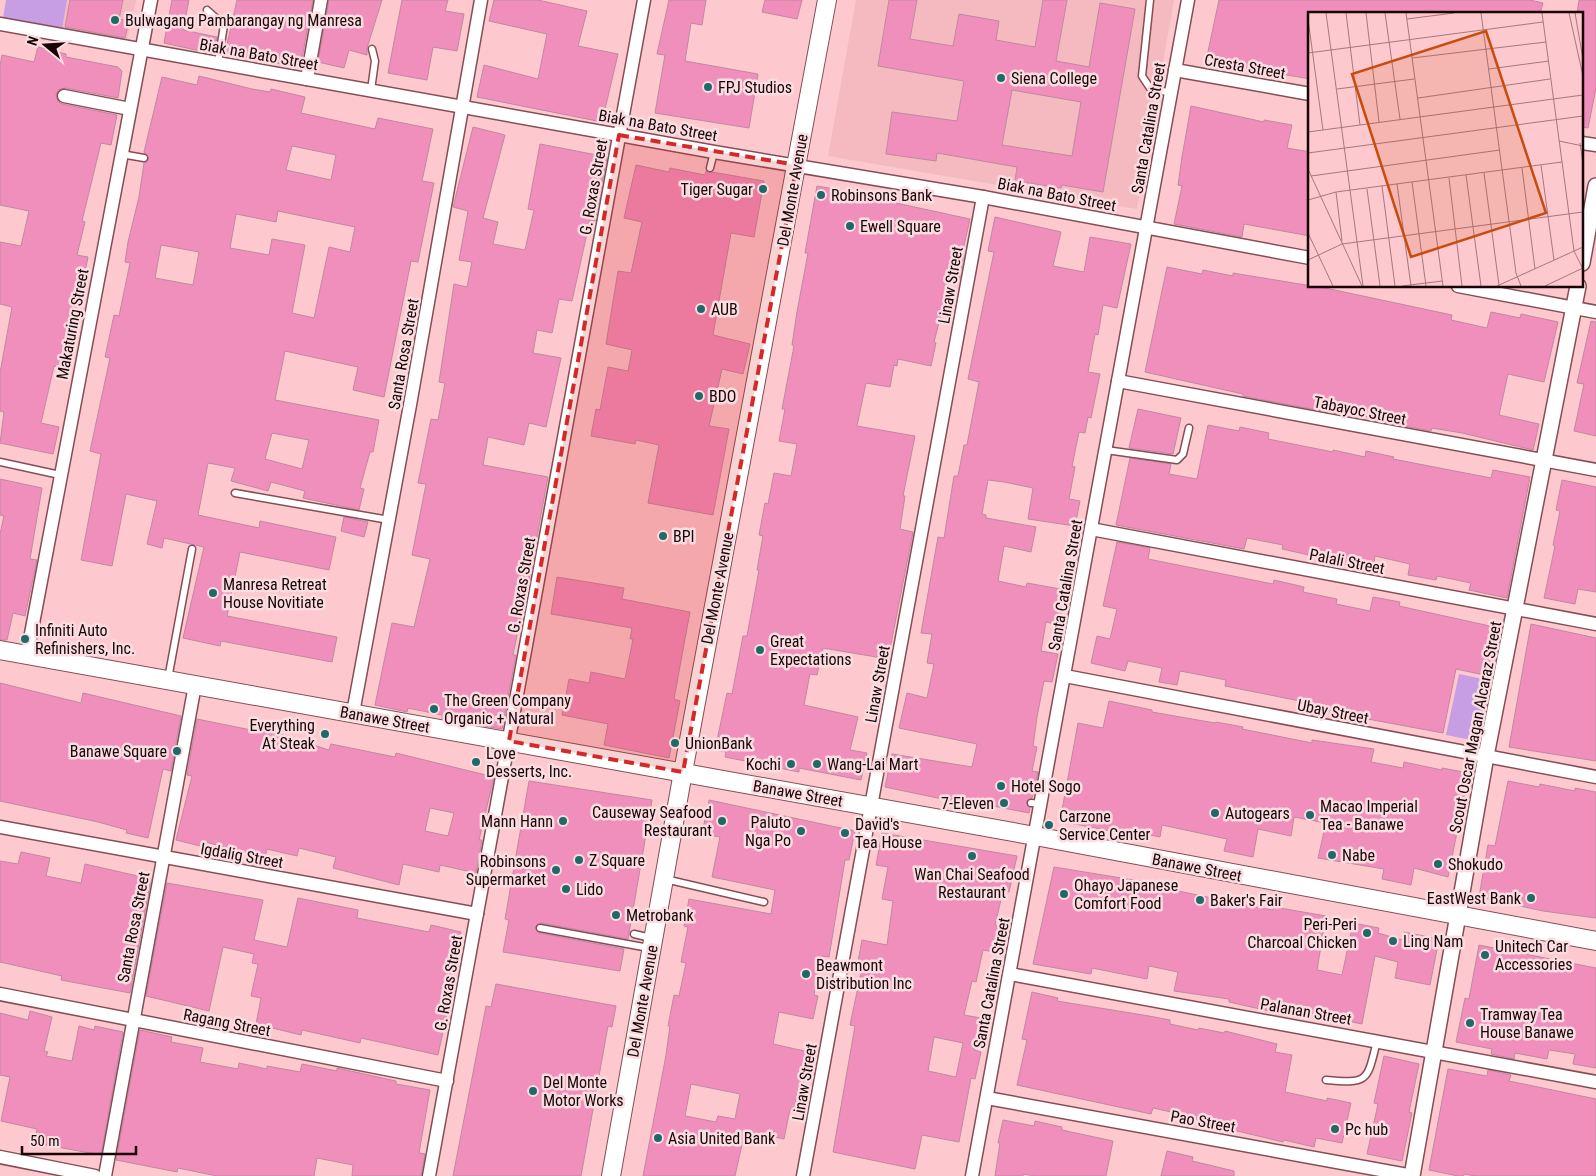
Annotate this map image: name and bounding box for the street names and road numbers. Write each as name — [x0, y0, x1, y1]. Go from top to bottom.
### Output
street label: Biak na Bato Street — [198, 35, 320, 74]
street label: Cresta Street — [1203, 50, 1287, 83]
street label: Santa Catalina Street — [1128, 61, 1169, 195]
street label: Biak na Bato Street — [597, 106, 719, 145]
street label: Del Monte Avenue — [773, 132, 812, 248]
street label: G. Roxas Street — [576, 137, 611, 236]
street label: Biak na Bato Street — [996, 174, 1118, 215]
street label: Linaw Street — [934, 245, 967, 325]
street label: Makaturing Street — [52, 267, 93, 381]
street label: Santa Rosa Street — [384, 297, 423, 411]
street label: Tabayoc Street — [1312, 392, 1408, 429]
street label: Santa Catalina Street — [1045, 518, 1086, 652]
street label: Del Monte Avenue — [697, 530, 738, 646]
street label: G. Roxas Street — [504, 535, 539, 634]
street label: Palali Street — [1308, 545, 1386, 578]
street label: Scout Oscar Magan Alcaraz Street — [1446, 619, 1505, 835]
street label: Linaw Street — [861, 644, 894, 724]
street label: Ubay Street — [1296, 695, 1370, 728]
street label: Banawe Street — [339, 702, 432, 737]
street label: Banawe Street — [752, 776, 845, 811]
street label: Igdalig Street — [199, 839, 285, 872]
street label: Banawe Street — [1150, 849, 1244, 886]
street label: Santa Rosa Street — [113, 870, 154, 984]
street label: Santa Catalina Street — [969, 916, 1014, 1050]
street label: G. Roxas Street — [431, 933, 466, 1032]
street label: Del Monte Avenue — [623, 943, 662, 1059]
street label: Palanan Street — [1259, 994, 1353, 1029]
street label: Ragang Street — [182, 1005, 272, 1040]
street label: Linaw Street — [788, 1042, 821, 1122]
street label: Pao Street — [1169, 1106, 1237, 1137]

